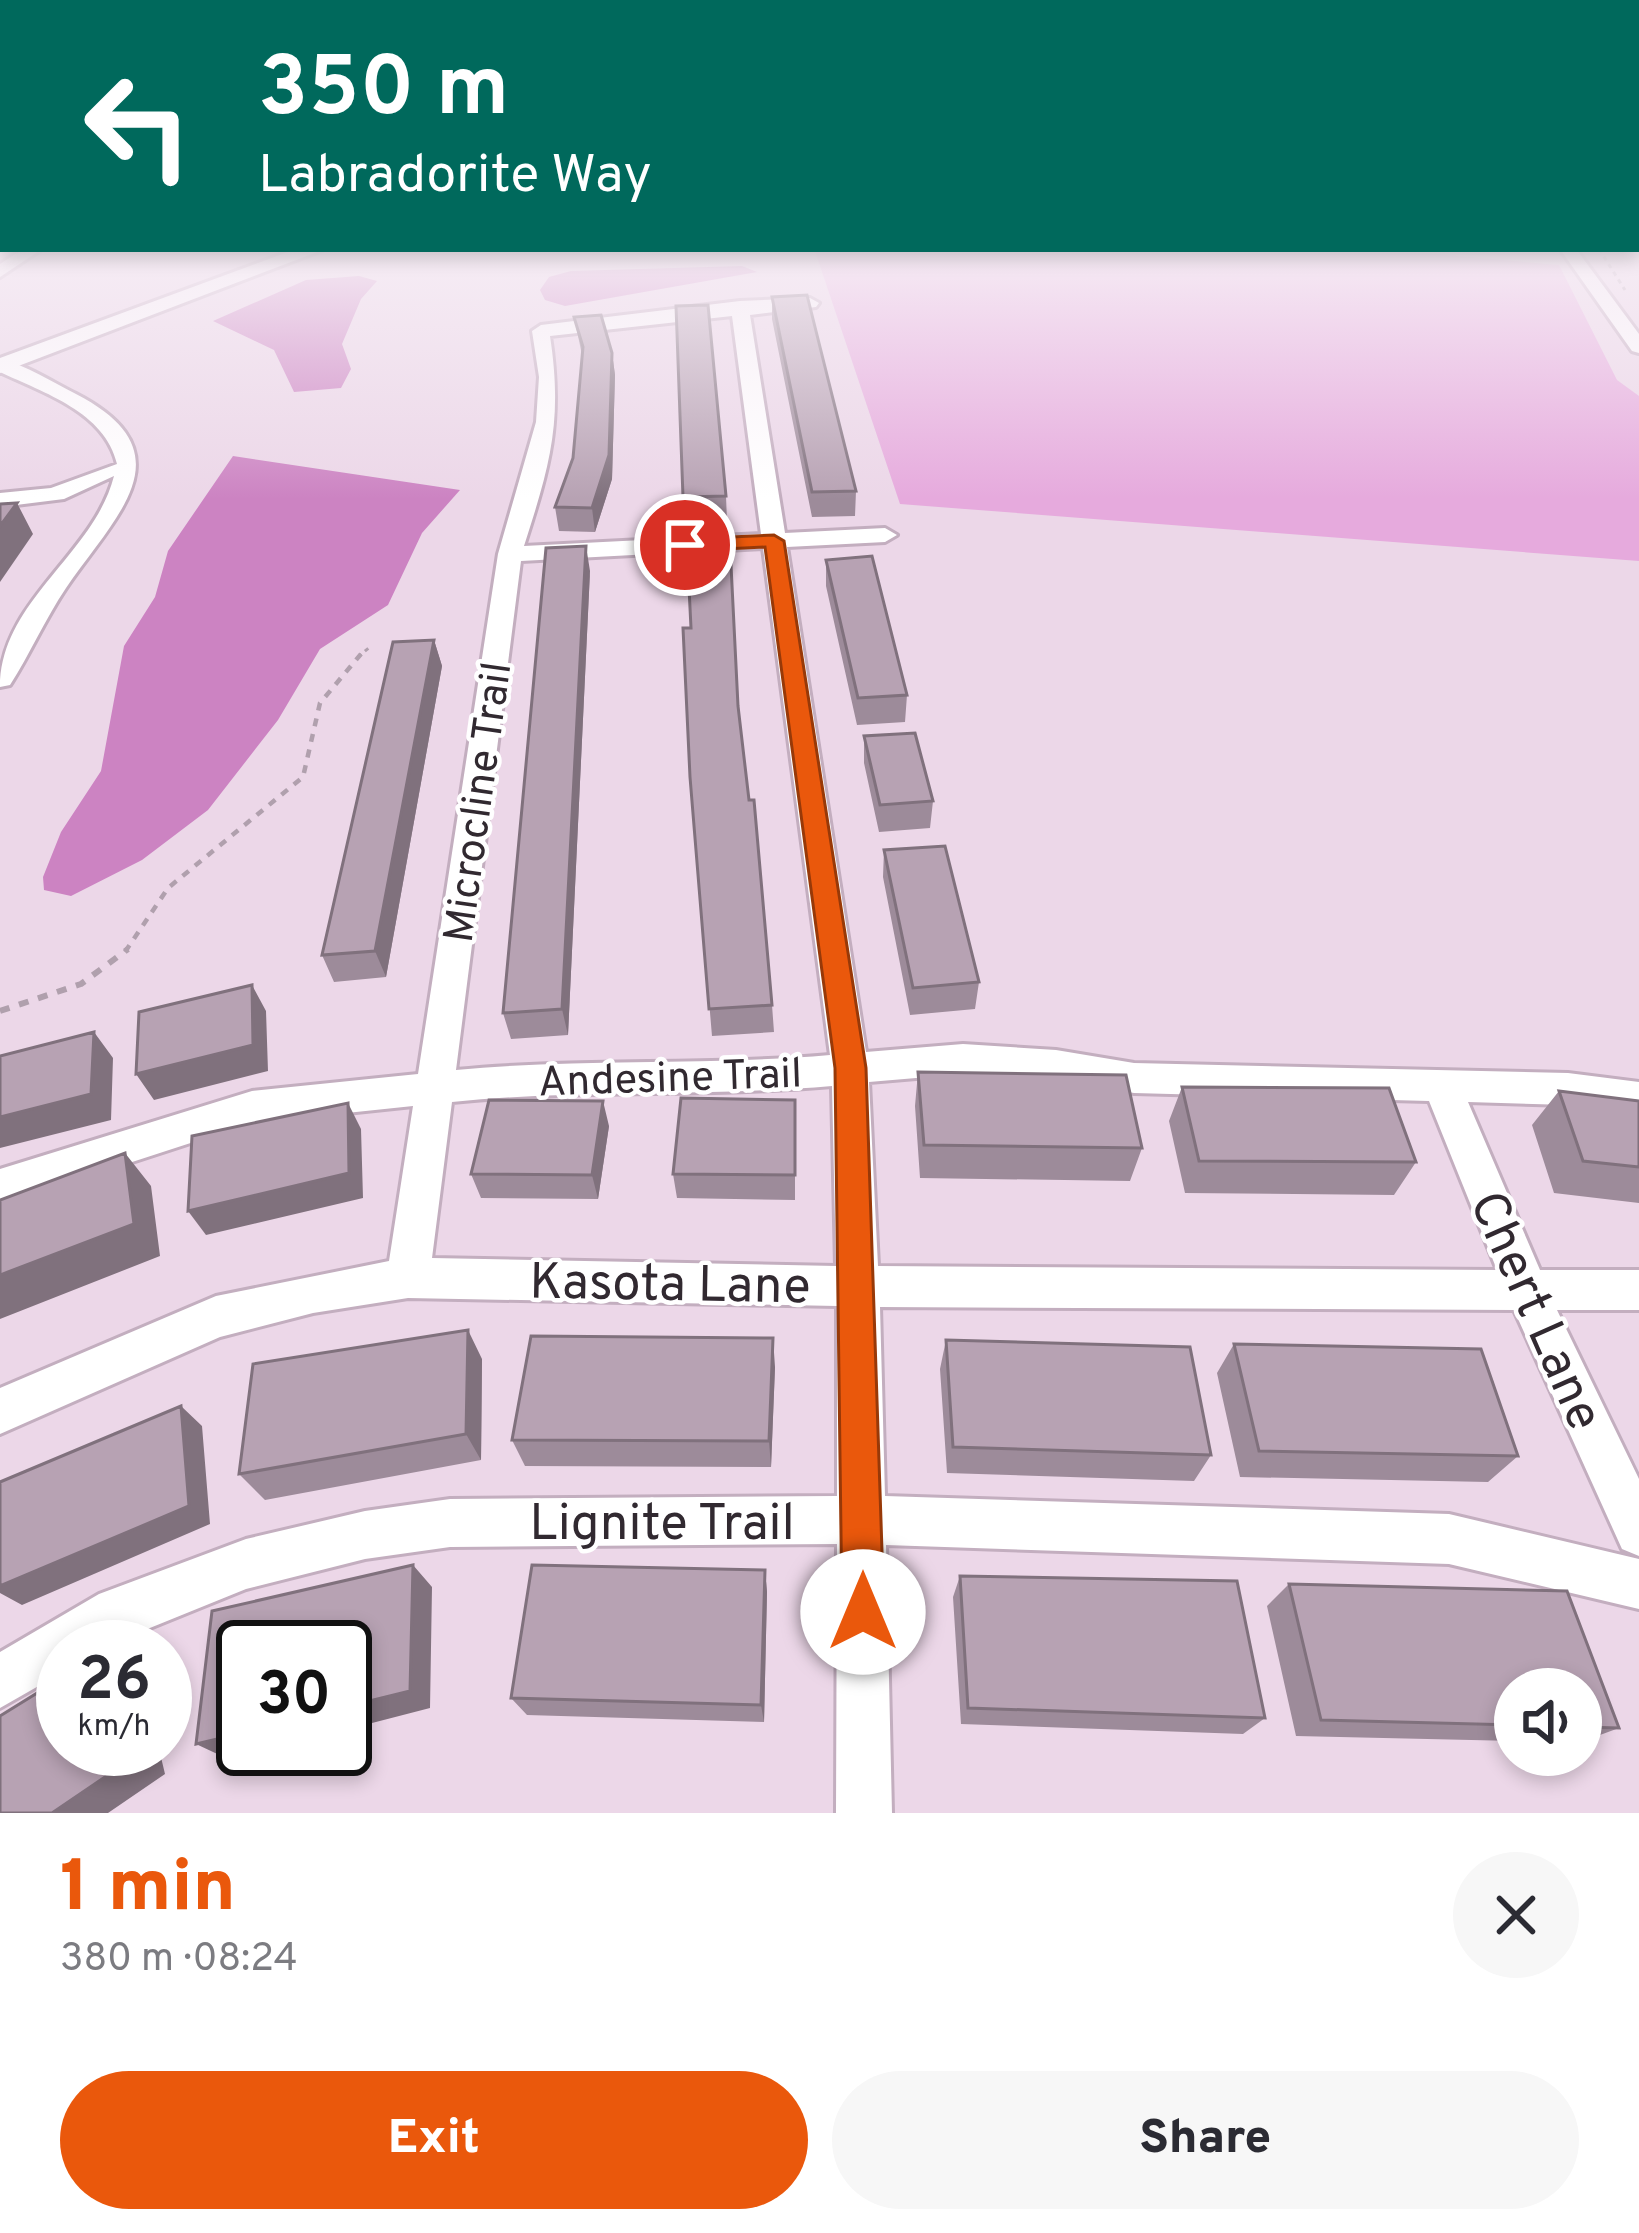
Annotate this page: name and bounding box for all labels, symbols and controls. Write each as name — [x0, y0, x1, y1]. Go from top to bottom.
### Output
text: 350 m — [258, 39, 509, 145]
icon: left — [60, 48, 216, 204]
text: Labradorite Way — [258, 143, 652, 212]
pin — [634, 494, 736, 596]
icon: arrive — [652, 512, 718, 578]
street label: Microcline Trail — [435, 659, 526, 946]
street label: Andesine Trail — [537, 1049, 803, 1112]
street label: Chert Lane — [1451, 1182, 1615, 1442]
street label: Kasota Lane — [529, 1253, 811, 1322]
street label: Lignite Trail — [529, 1494, 795, 1559]
position arrow — [800, 1549, 926, 1675]
speed limit sign: 30 — [216, 1620, 372, 1776]
text: 26 — [77, 1645, 151, 1721]
map controls — [1494, 1668, 1602, 1776]
button: sound — [1494, 1668, 1602, 1776]
text: km/h — [78, 1709, 150, 1746]
text: 1 min — [60, 1845, 236, 1937]
button: close — [1453, 1852, 1579, 1978]
text: 380 m · 08:24 — [60, 1936, 298, 1985]
button: Exit — [60, 2071, 808, 2209]
button: Share — [832, 2071, 1579, 2209]

